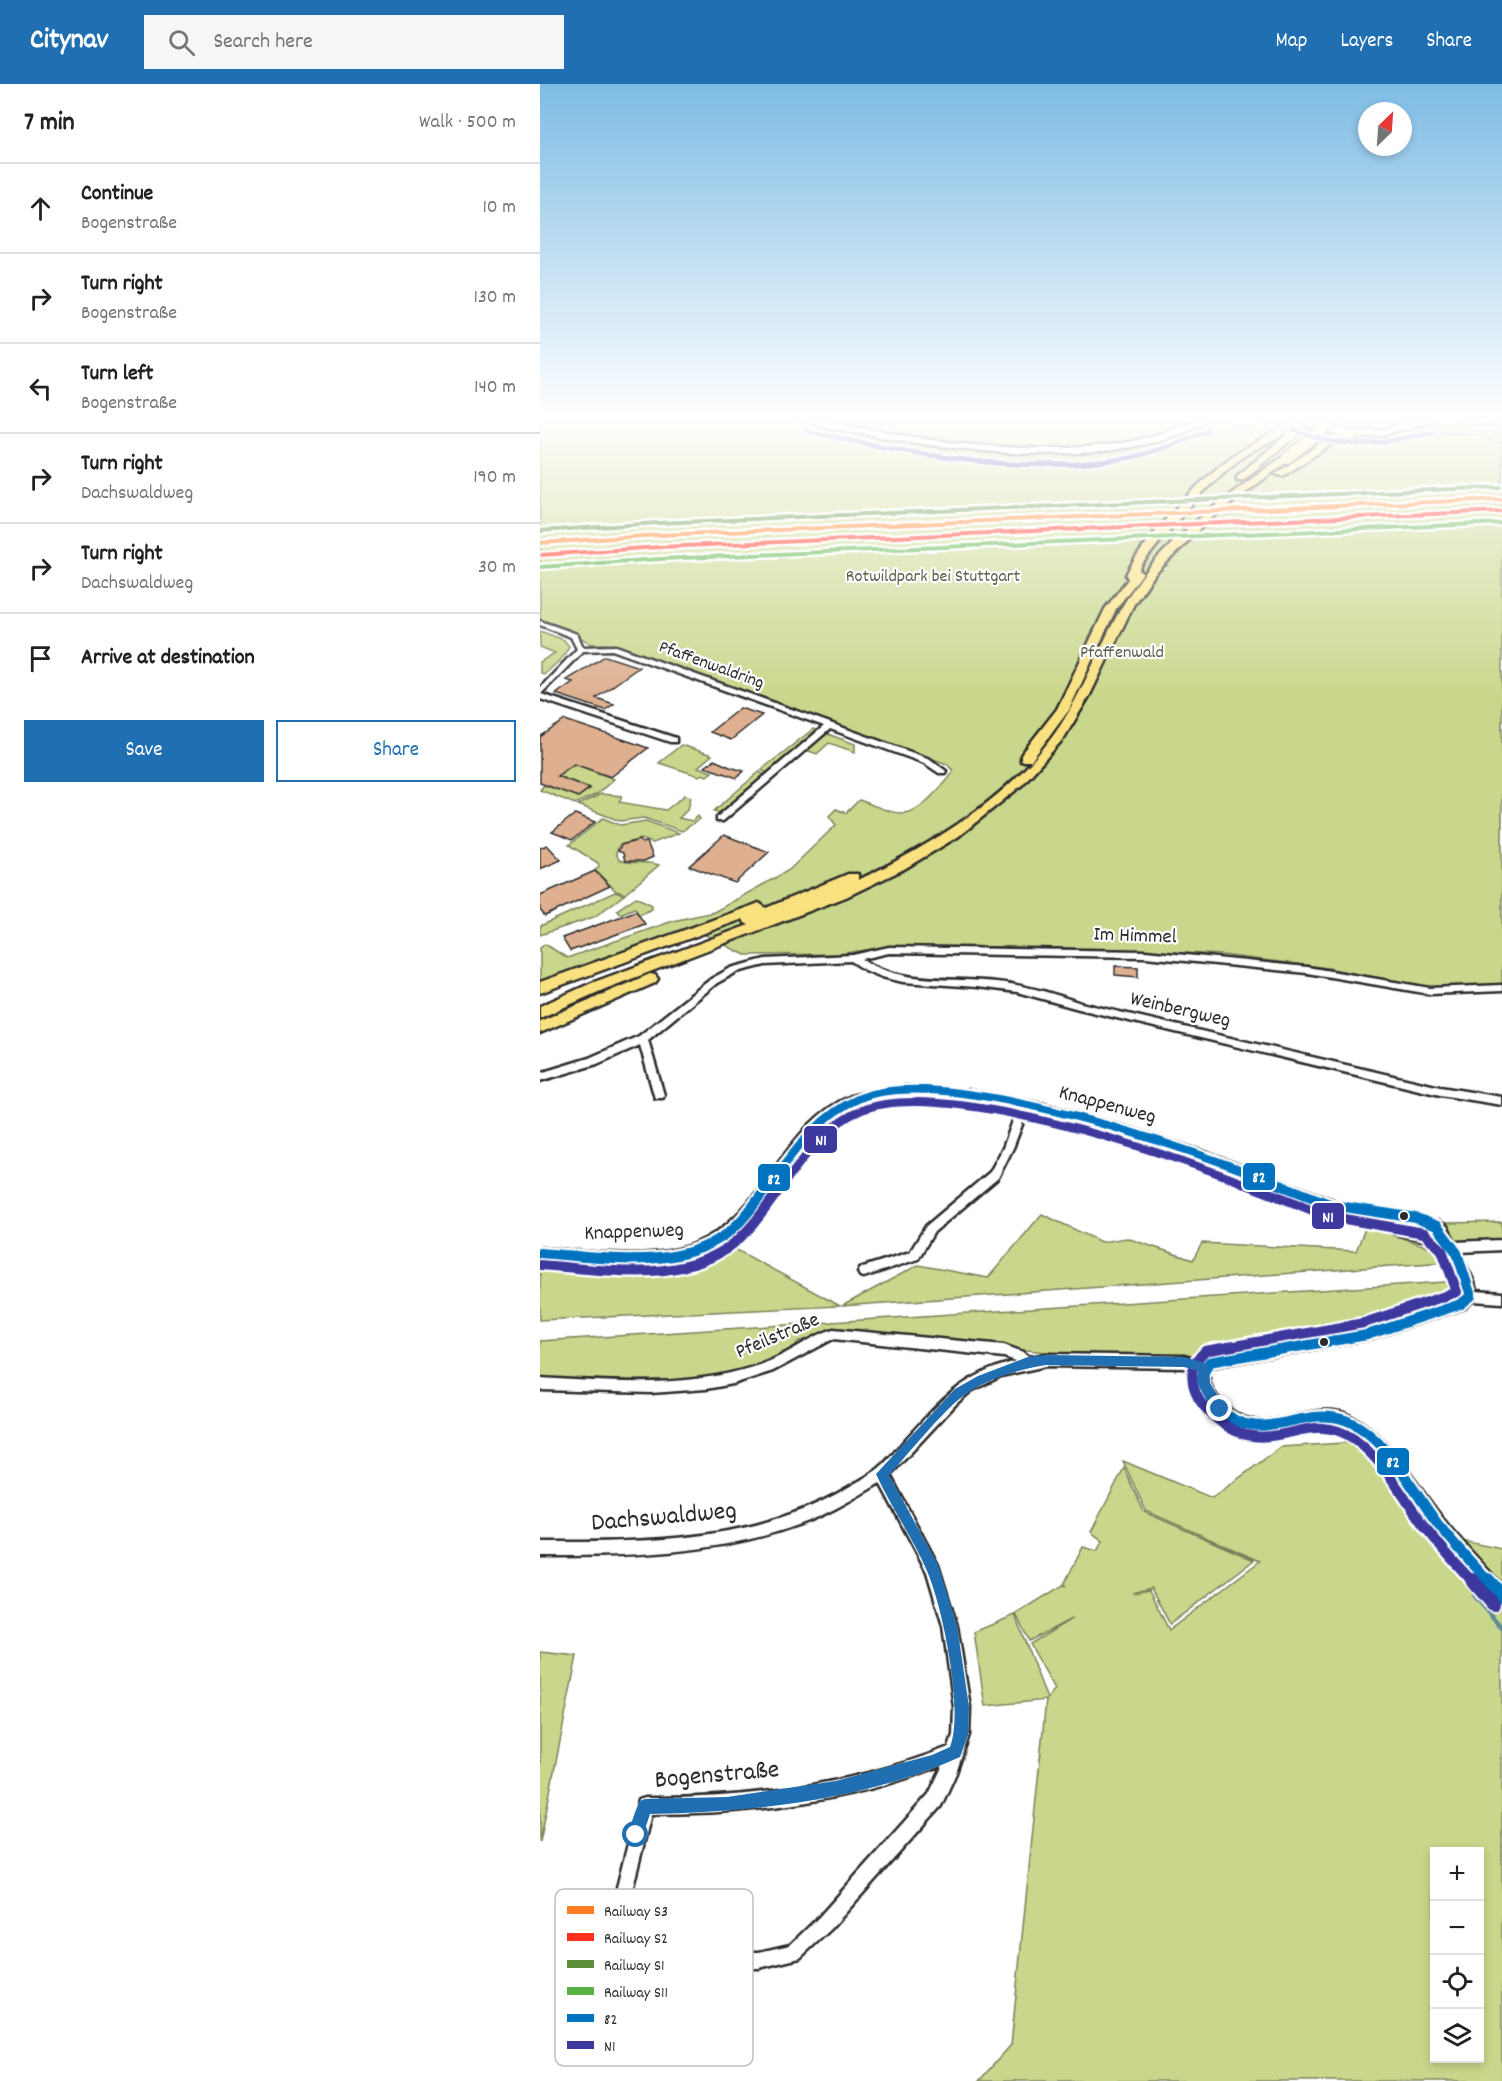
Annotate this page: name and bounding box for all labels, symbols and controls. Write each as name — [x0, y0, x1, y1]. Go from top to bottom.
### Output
search box — [144, 15, 564, 69]
text: Citynav — [30, 22, 108, 62]
icon: search — [165, 26, 198, 59]
text: Search here — [213, 27, 313, 58]
text: Map — [1276, 27, 1307, 57]
text: Layers — [1340, 27, 1393, 57]
text: Share — [1426, 27, 1472, 57]
north arrow — [1358, 102, 1412, 156]
text: 7 min — [24, 105, 75, 142]
text: Walk · 500 m — [419, 109, 516, 137]
text: Continue — [81, 179, 153, 210]
icon: ahead — [24, 192, 57, 225]
text: 10 m — [482, 194, 516, 222]
text: Bogenstraße — [81, 210, 177, 238]
text: Turn right — [81, 269, 163, 300]
icon: right — [24, 282, 57, 315]
text: 130 m — [474, 284, 516, 312]
text: Bogenstraße — [81, 300, 177, 328]
text: Turn left — [81, 359, 153, 390]
icon: left — [24, 372, 57, 405]
text: 140 m — [474, 374, 516, 402]
text: Bogenstraße — [81, 390, 177, 418]
text: Turn right — [81, 449, 163, 480]
icon: right — [24, 462, 57, 495]
text: 190 m — [473, 464, 516, 492]
text: Dachswaldweg — [81, 480, 193, 508]
text: Turn right — [81, 539, 163, 570]
icon: right — [24, 552, 57, 585]
text: 30 m — [478, 554, 516, 582]
park label: Rotwildpark bei Stuttgart — [846, 565, 1021, 590]
text: Dachswaldweg — [81, 570, 193, 598]
street label: Pfaffenwaldring — [655, 635, 767, 697]
park label: Pfaffenwald — [1080, 641, 1164, 666]
icon: arrive — [24, 642, 57, 675]
text: Arrive at destination — [81, 643, 255, 674]
button: Save — [24, 720, 264, 782]
button: Share — [276, 720, 516, 782]
street label: Im Himmel — [1093, 921, 1177, 953]
street label: Weinbergweg — [1127, 985, 1233, 1037]
street label: Knappenweg — [1055, 1079, 1159, 1133]
line badge: N1 — [803, 1125, 838, 1154]
text: N1 — [815, 1130, 827, 1153]
line badge: 82 — [1242, 1162, 1276, 1191]
line badge: 82 — [757, 1163, 791, 1192]
text: 82 — [1252, 1167, 1266, 1190]
text: 82 — [767, 1169, 781, 1192]
line badge: N1 — [1311, 1202, 1345, 1230]
text: N1 — [1322, 1207, 1334, 1230]
unlabelled marker — [1398, 1210, 1410, 1222]
street label: Knappenweg — [584, 1216, 684, 1250]
street label: Pfeilstraße — [731, 1306, 825, 1368]
unlabelled marker — [1318, 1336, 1330, 1348]
route end — [1206, 1395, 1232, 1421]
line badge: 82 — [1376, 1447, 1410, 1476]
text: 82 — [1386, 1452, 1400, 1475]
street label: Dachswaldweg — [590, 1493, 738, 1543]
street label: Bogenstraße — [653, 1752, 781, 1800]
route start — [622, 1821, 648, 1847]
map controls — [1430, 1847, 1484, 2063]
button: + — [1430, 1847, 1484, 1901]
legend — [555, 1889, 753, 2066]
text: Railway S3 — [604, 1901, 668, 1924]
button: − — [1430, 1901, 1484, 1955]
text: Railway S2 — [604, 1928, 668, 1951]
text: Railway S1 — [604, 1955, 665, 1978]
button: locate — [1430, 1955, 1484, 2009]
text: Railway S11 — [604, 1982, 668, 2005]
text: 82 — [604, 2009, 617, 2032]
button: layers — [1430, 2009, 1484, 2063]
text: N1 — [604, 2036, 615, 2059]

